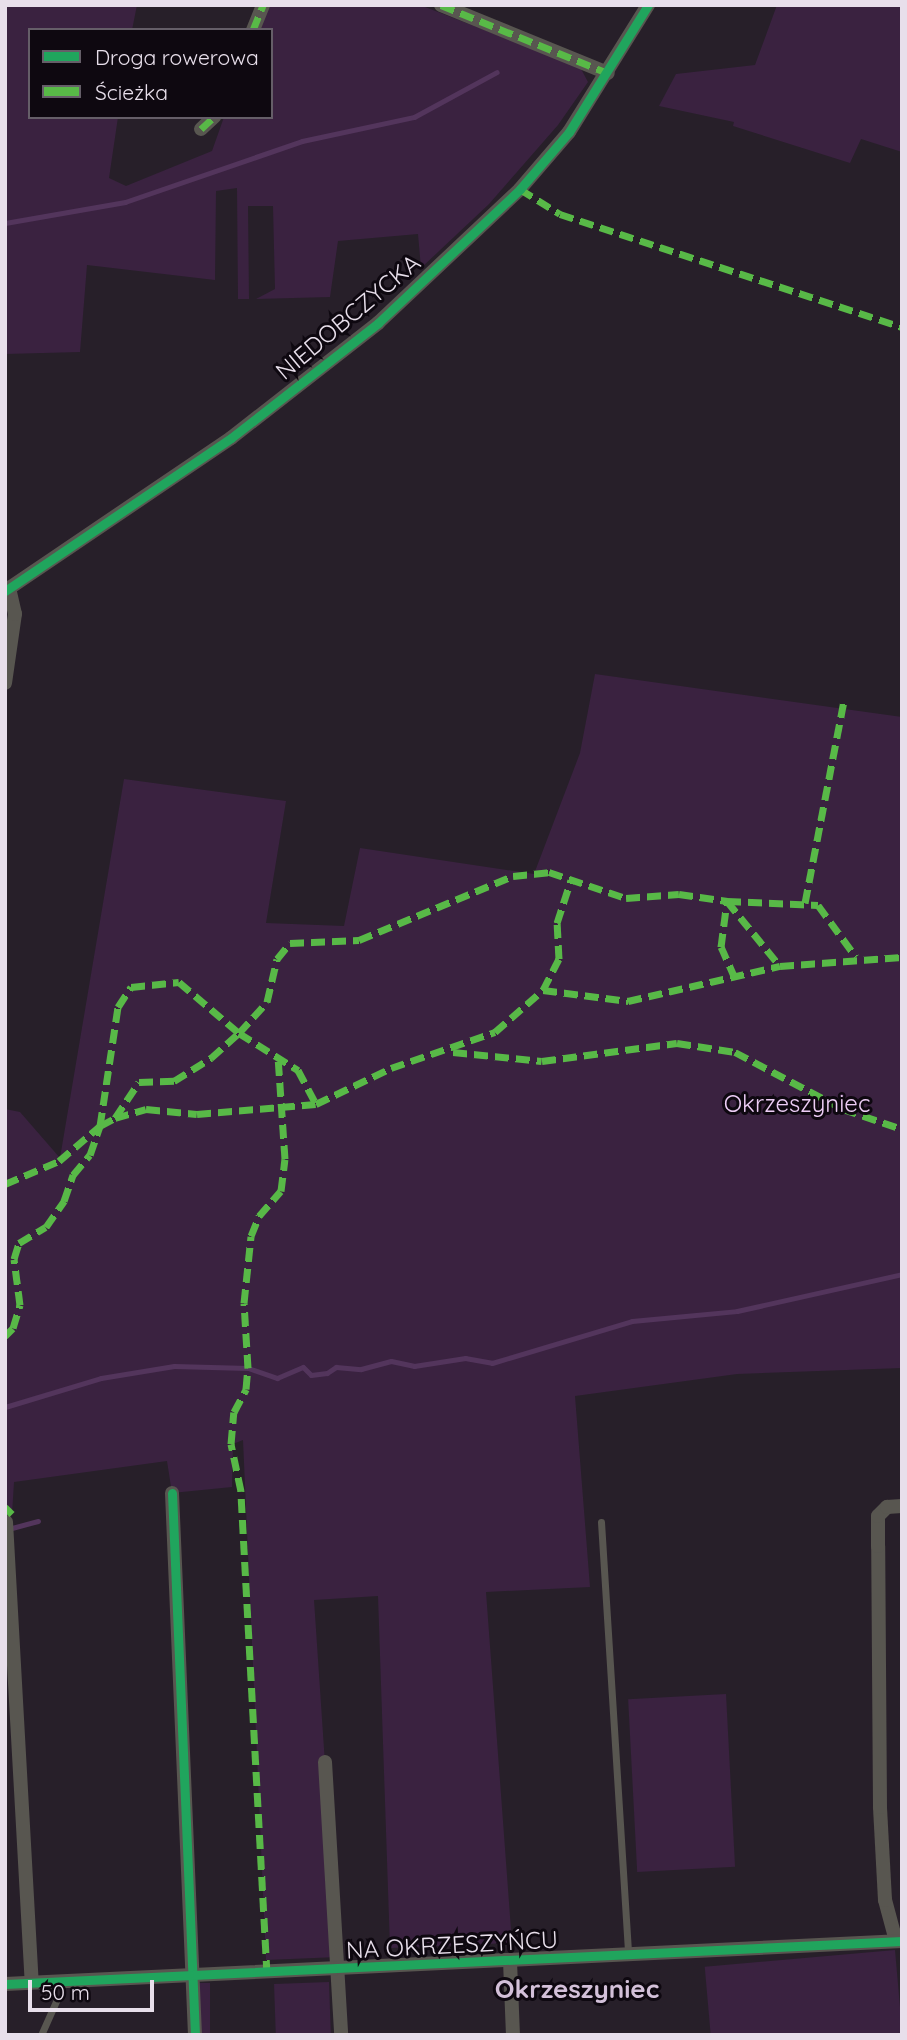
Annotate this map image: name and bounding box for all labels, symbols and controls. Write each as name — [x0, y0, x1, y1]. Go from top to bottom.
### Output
legend — [28, 28, 273, 119]
text: Droga rowerowa — [95, 44, 259, 70]
text: Ścieżka — [95, 79, 168, 105]
street label: NIEDOBCZYCKA — [270, 248, 426, 386]
park label: Okrzeszyniec — [724, 1090, 870, 1118]
street label: NA OKRZESZYŃCU — [345, 1925, 559, 1965]
scale bar — [32, 1966, 158, 2010]
district label: Okrzeszyniec — [495, 1973, 659, 2005]
text: 50 m — [41, 1979, 90, 2005]

